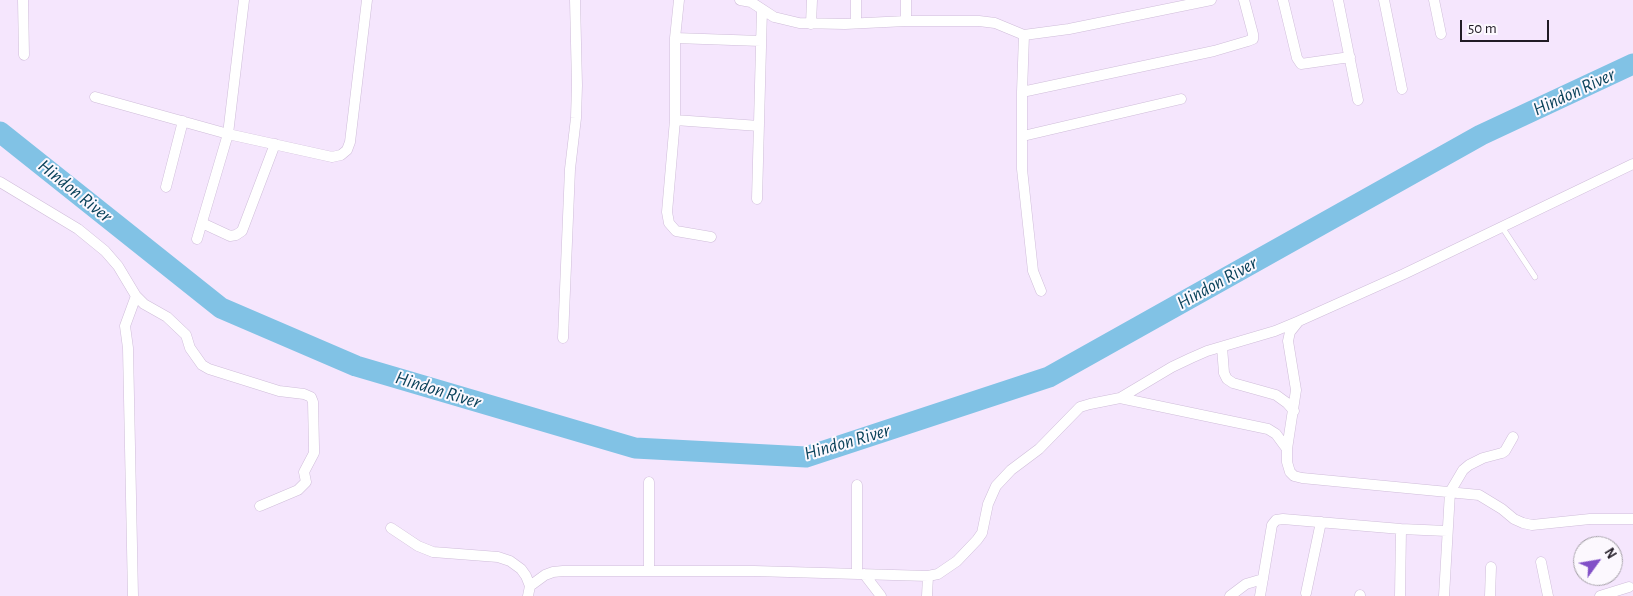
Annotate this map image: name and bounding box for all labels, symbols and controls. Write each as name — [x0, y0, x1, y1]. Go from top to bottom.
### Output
scale bar — [1463, 10, 1552, 42]
text: 50 m — [1468, 21, 1497, 36]
water label: Hindon River — [1529, 63, 1619, 121]
water label: Hindon River — [34, 154, 116, 228]
water label: Hindon River — [1173, 252, 1261, 314]
water label: Hindon River — [392, 366, 484, 414]
water label: Hindon River — [801, 419, 893, 465]
north arrow — [1573, 536, 1623, 586]
text: N — [1601, 546, 1618, 561]

